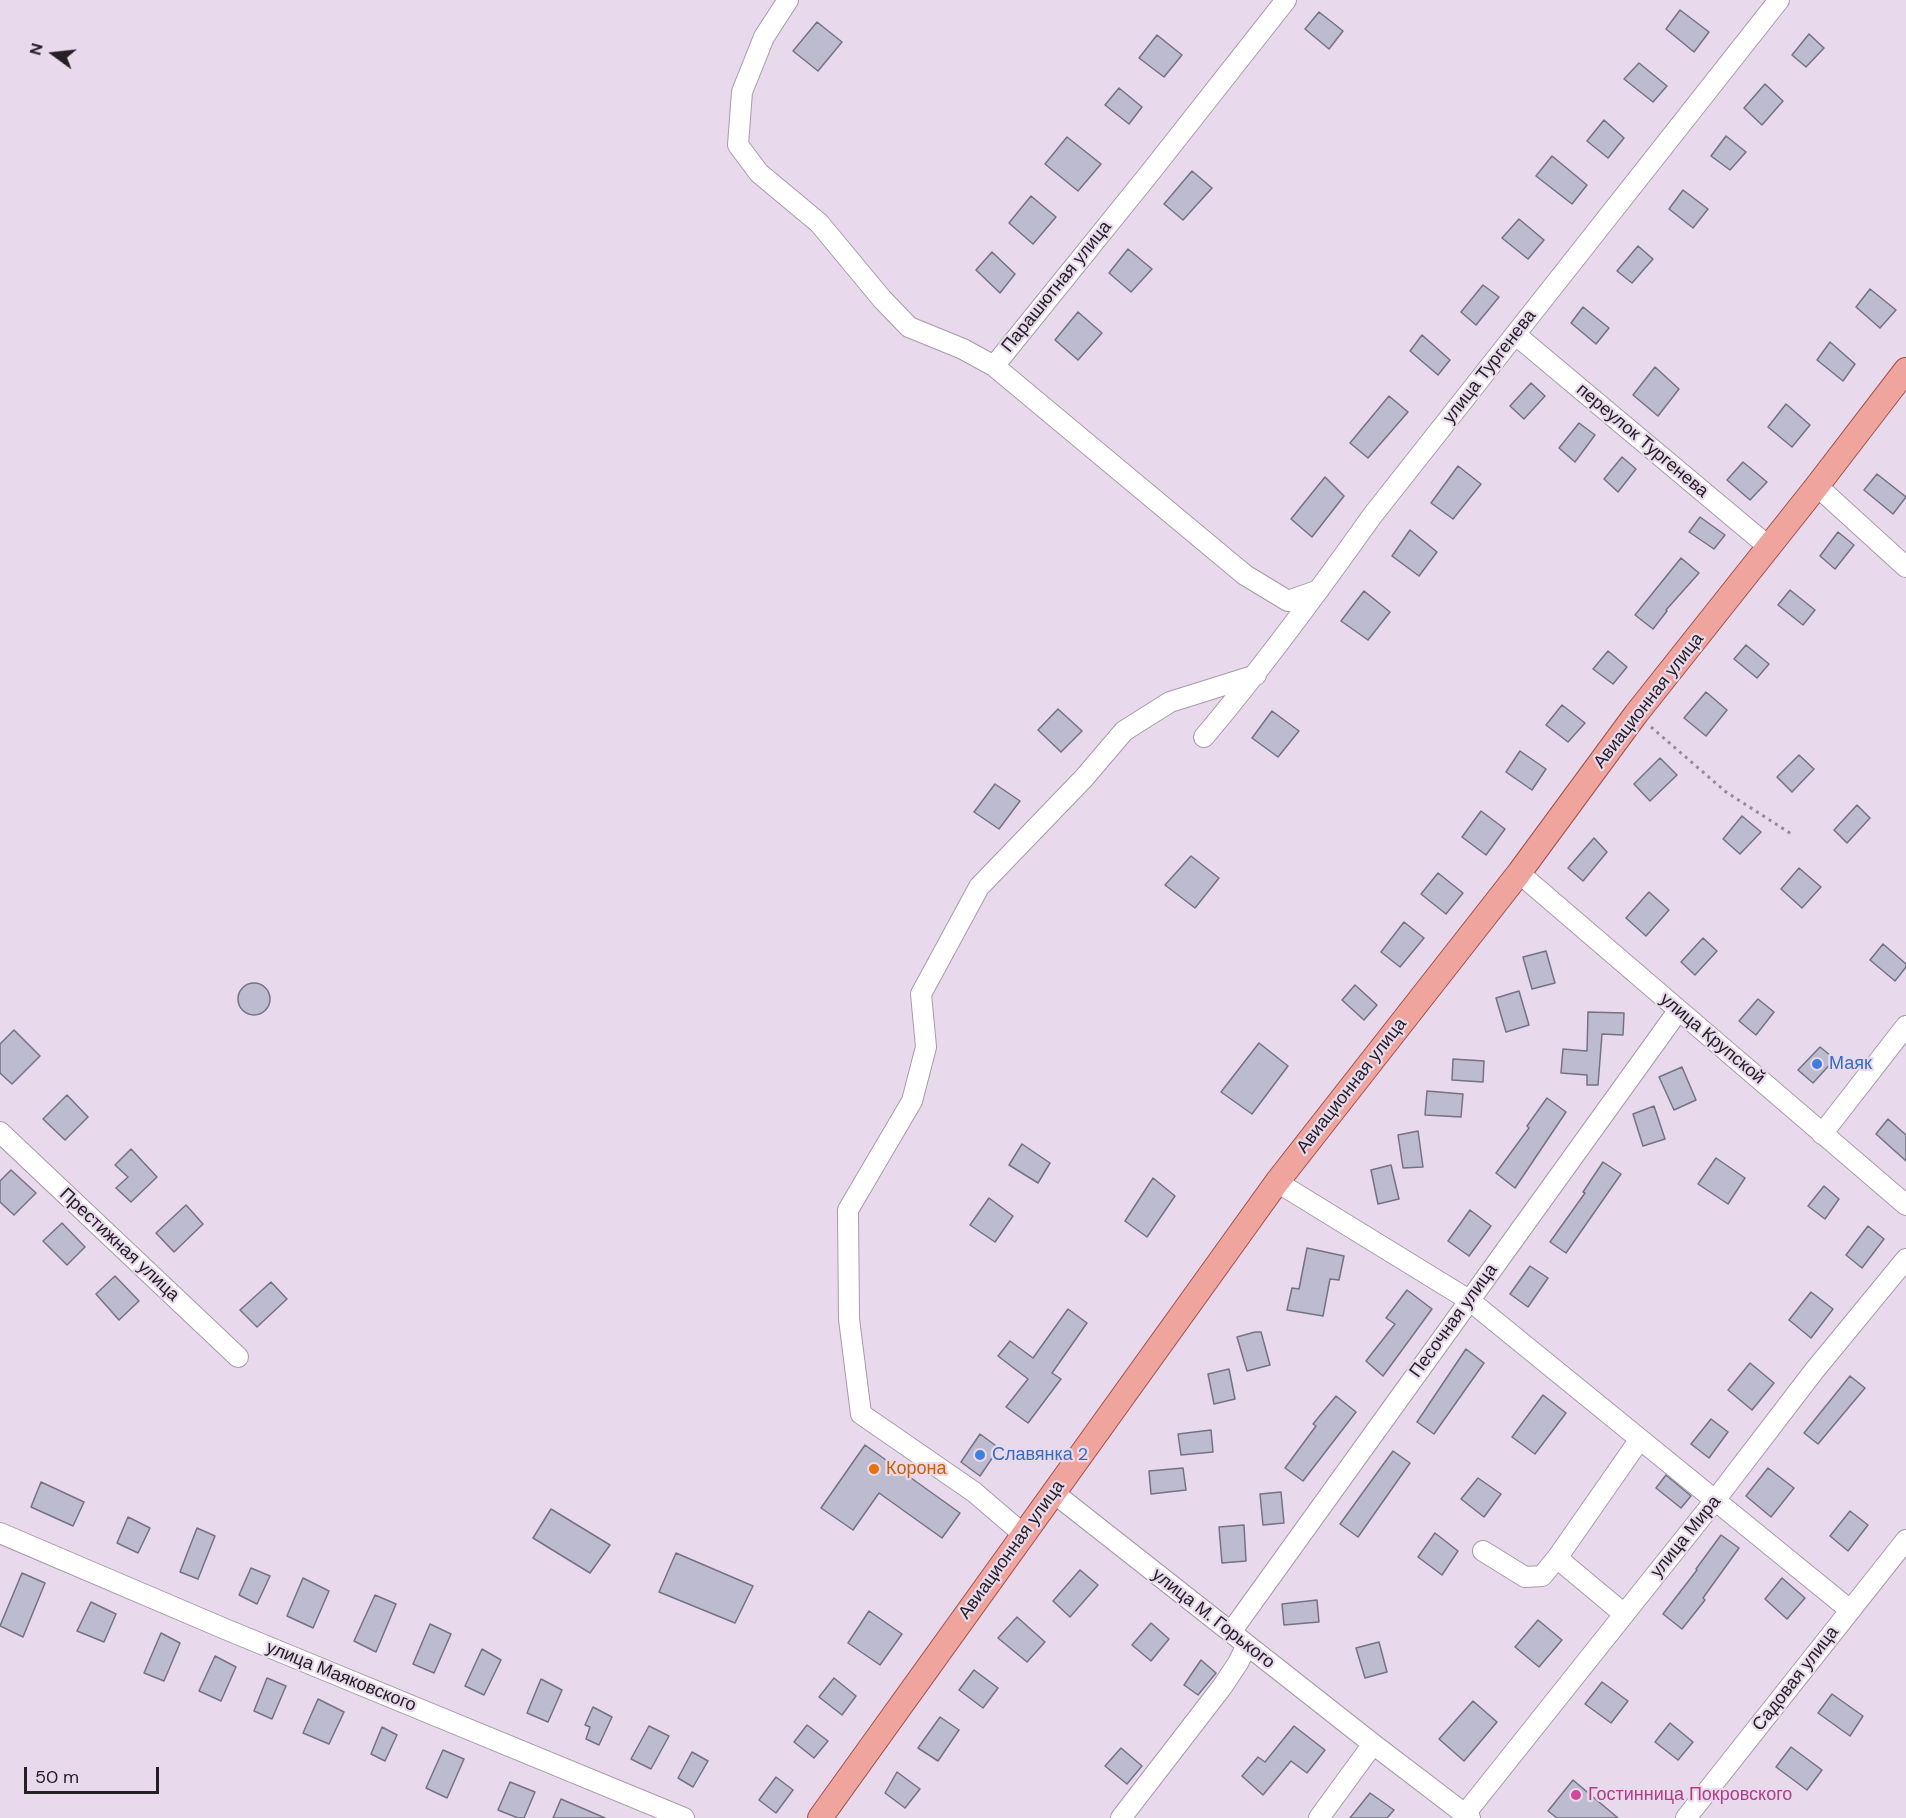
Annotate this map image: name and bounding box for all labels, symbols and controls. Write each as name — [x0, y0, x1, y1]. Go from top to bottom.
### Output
north arrow — [24, 24, 84, 84]
text: N — [24, 41, 48, 58]
street label: Парашютная улица — [997, 217, 1117, 357]
street label: улица Тургенева — [1439, 306, 1541, 428]
street label: переулок Тургенева — [1572, 379, 1712, 503]
street label: Авиационная улица — [1589, 629, 1709, 773]
street label: улица Крупской — [1655, 989, 1769, 1089]
street label: Авиационная улица — [1292, 1014, 1412, 1158]
place label: Маяк — [1829, 1053, 1872, 1075]
marker: Маяк — [1810, 1057, 1824, 1071]
street label: Престижная улица — [54, 1184, 184, 1306]
street label: Песочная улица — [1406, 1260, 1502, 1382]
place label: Славянка 2 — [992, 1444, 1088, 1466]
marker: Славянка 2 — [973, 1448, 987, 1462]
place label: Корона — [886, 1458, 946, 1480]
marker: Корона — [867, 1462, 881, 1476]
street label: Авиационная улица — [955, 1477, 1069, 1623]
street label: улица Мира — [1646, 1492, 1726, 1582]
street label: улица М. Горького — [1147, 1564, 1279, 1674]
street label: Садовая улица — [1748, 1622, 1844, 1736]
street label: улица Маяковского — [263, 1637, 419, 1717]
scale bar — [27, 1755, 162, 1793]
text: 50 m — [35, 1765, 79, 1789]
place label: Гостинница Покровского — [1588, 1784, 1792, 1806]
marker: Гостинница Покровского — [1569, 1788, 1583, 1802]

